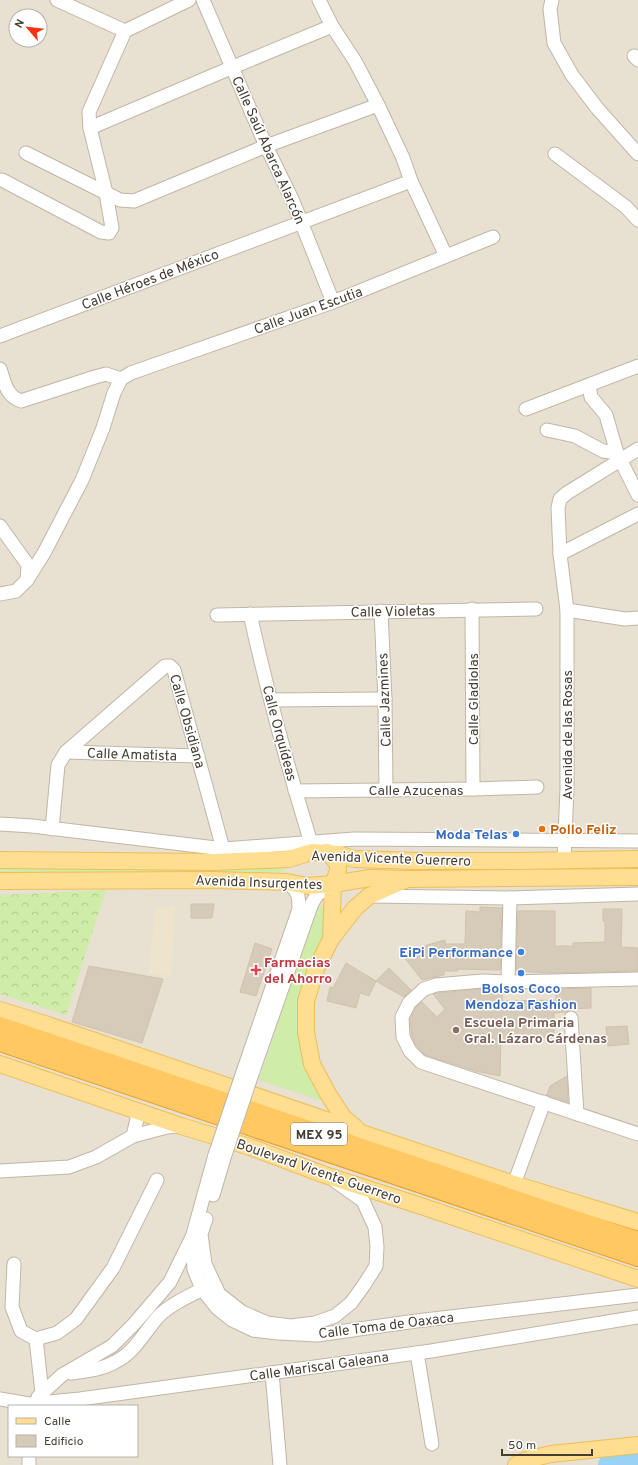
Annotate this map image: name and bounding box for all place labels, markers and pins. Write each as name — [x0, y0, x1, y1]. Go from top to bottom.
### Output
place label: Pollo Feliz — [550, 822, 617, 839]
marker: Pollo Feliz — [537, 824, 547, 834]
place label: Moda Telas — [435, 827, 508, 844]
marker: Moda Telas — [511, 829, 521, 839]
place label: EiPi Performance — [399, 945, 513, 962]
marker: EiPi Performance — [516, 947, 526, 957]
place label: Farmacias del Ahorro — [264, 955, 332, 988]
marker: Farmacias del Ahorro — [251, 965, 261, 975]
marker: Bolsos Coco Mendoza Fashion — [516, 968, 526, 978]
place label: Bolsos Coco Mendoza Fashion — [465, 981, 577, 1014]
place label: Escuela Primaria Gral. Lázaro Cárdenas — [464, 1015, 607, 1048]
marker: Escuela Primaria Gral. Lázaro Cárdenas — [451, 1025, 461, 1035]

